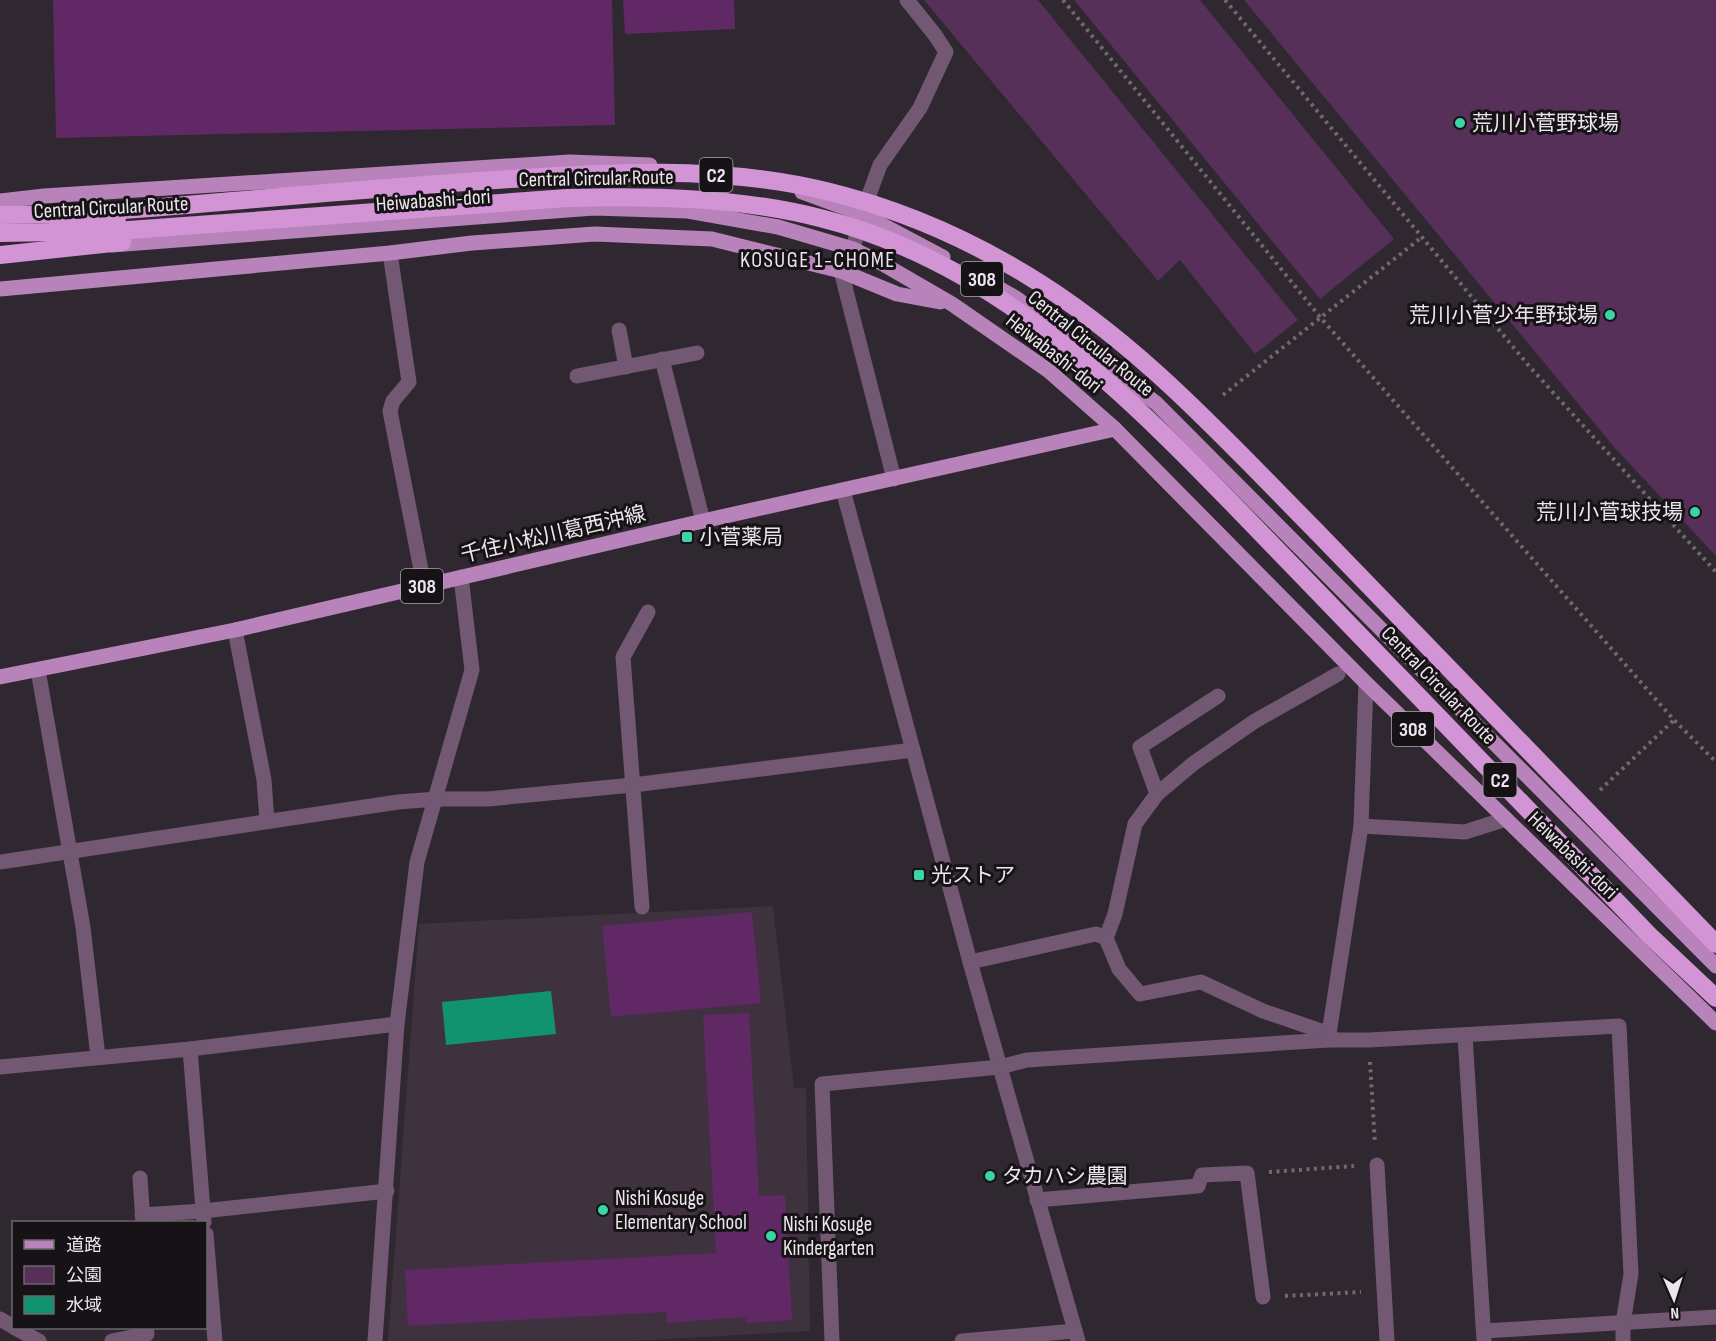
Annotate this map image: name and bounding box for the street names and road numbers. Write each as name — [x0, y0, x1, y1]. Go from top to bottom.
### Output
road number: C2 — [700, 158, 732, 192]
street label: Central Circular Route — [518, 165, 674, 192]
street label: Heiwabashi-dori — [375, 184, 491, 217]
street label: Central Circular Route — [33, 191, 189, 224]
road number: 308 — [961, 262, 1003, 296]
street label: Central Circular Route — [1023, 285, 1159, 402]
street label: Heiwabashi-dori — [1001, 308, 1107, 399]
street label: 千住小松川葛西沖線 — [458, 501, 648, 568]
road number: 308 — [401, 569, 443, 603]
street label: Central Circular Route — [1376, 621, 1501, 750]
road number: 308 — [1392, 712, 1434, 746]
road number: C2 — [1484, 763, 1516, 797]
street label: Heiwabashi-dori — [1523, 806, 1623, 904]

